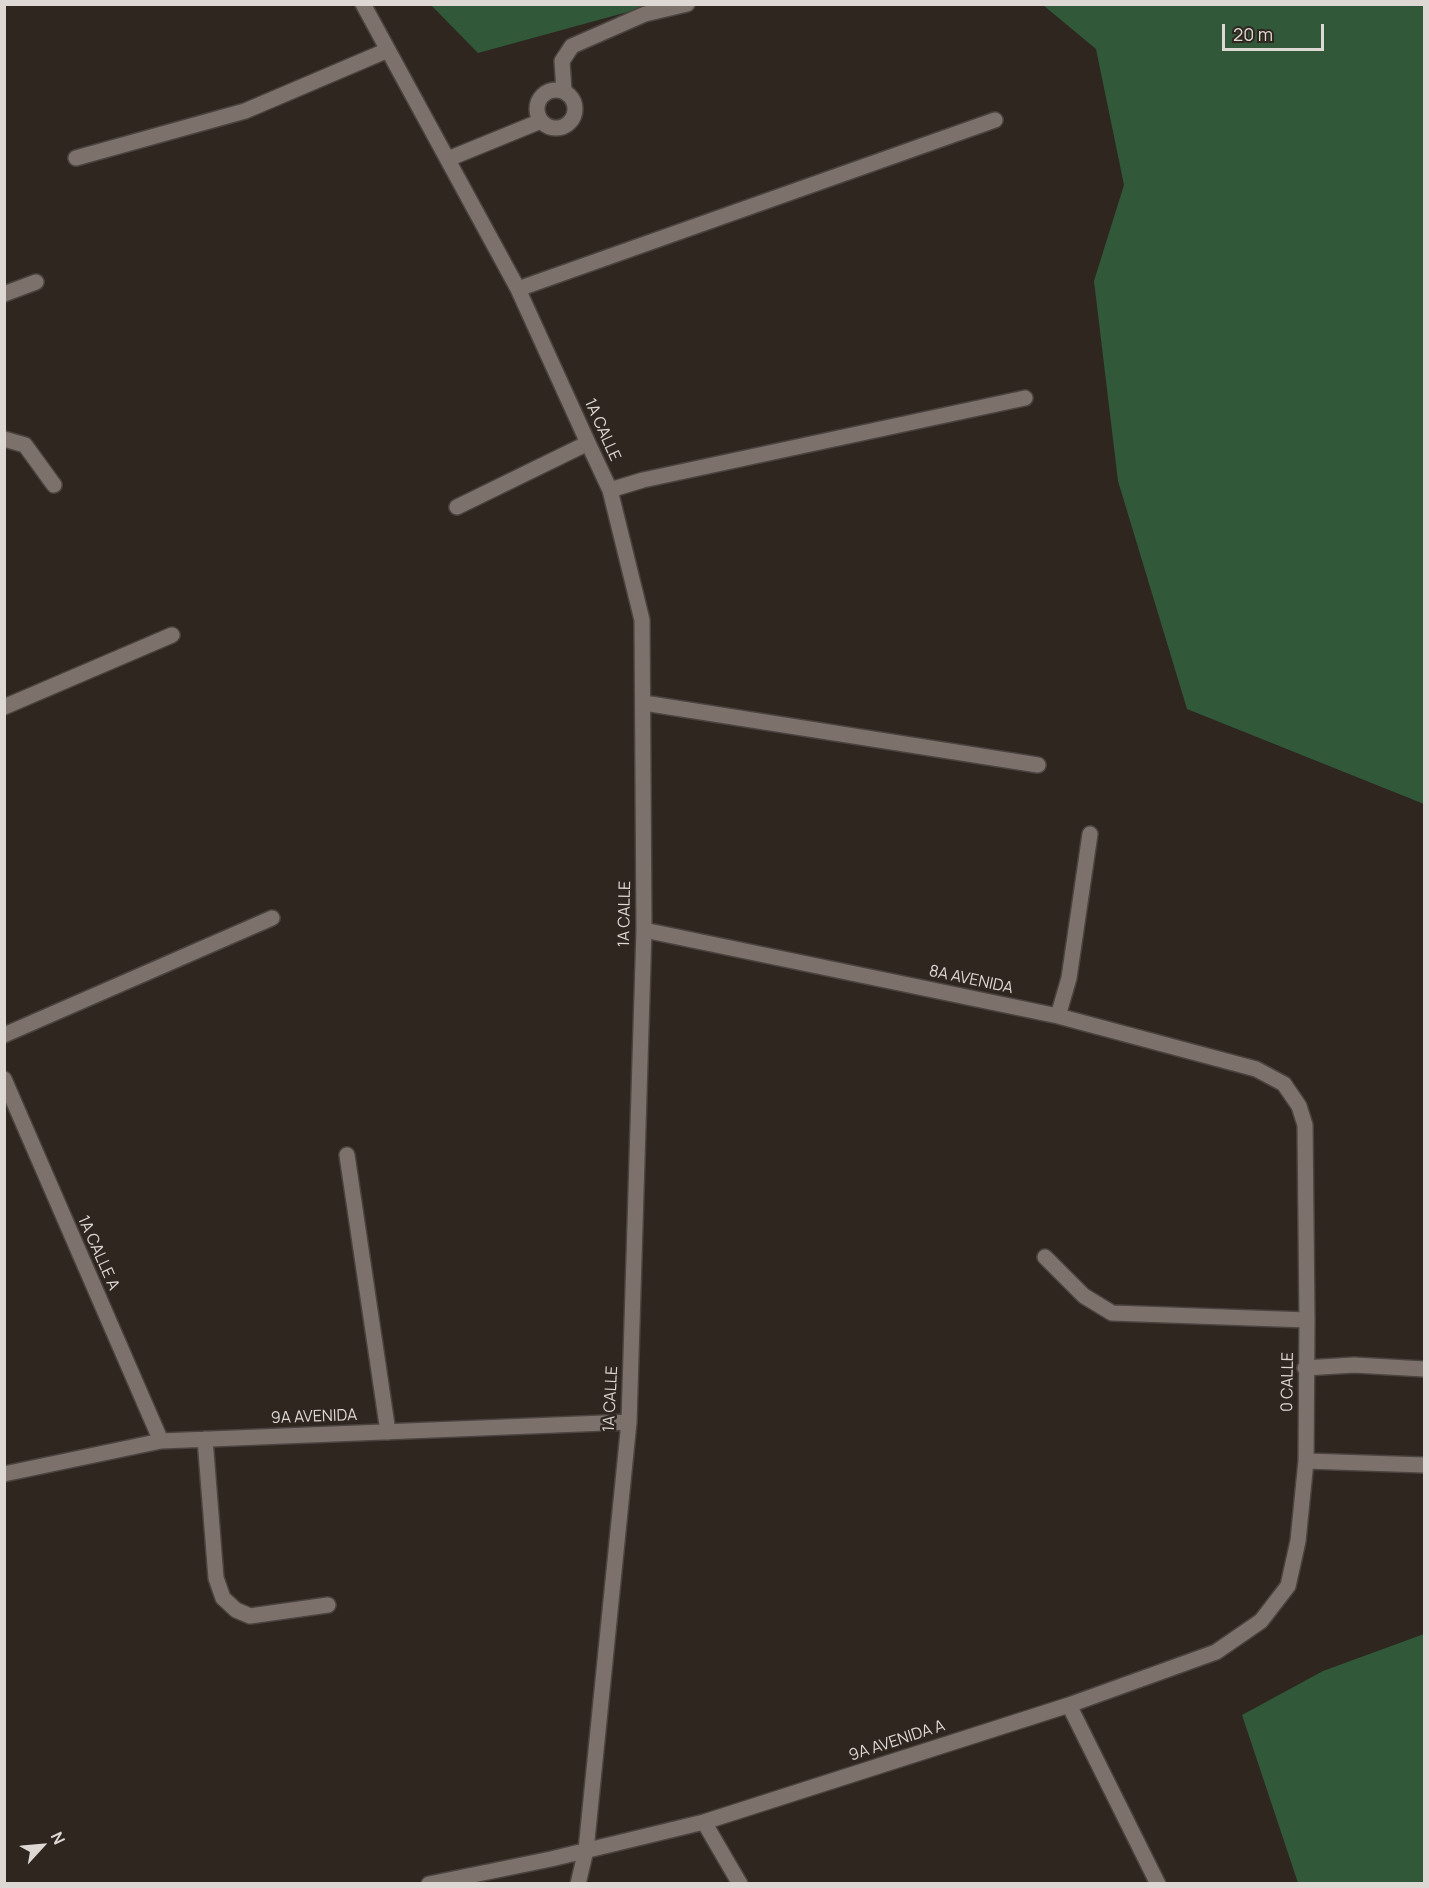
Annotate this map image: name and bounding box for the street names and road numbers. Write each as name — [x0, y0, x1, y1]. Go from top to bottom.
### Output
street label: 1A CALLE — [580, 396, 624, 464]
street label: 1A CALLE — [615, 881, 635, 947]
street label: 8A AVENIDA — [927, 962, 1015, 998]
street label: 1A CALLE A — [73, 1213, 123, 1293]
street label: 0 CALLE — [1278, 1352, 1298, 1412]
street label: 1A CALLE — [600, 1365, 622, 1433]
street label: 9A AVENIDA — [271, 1406, 357, 1428]
street label: 9A AVENIDA A — [847, 1716, 947, 1766]

